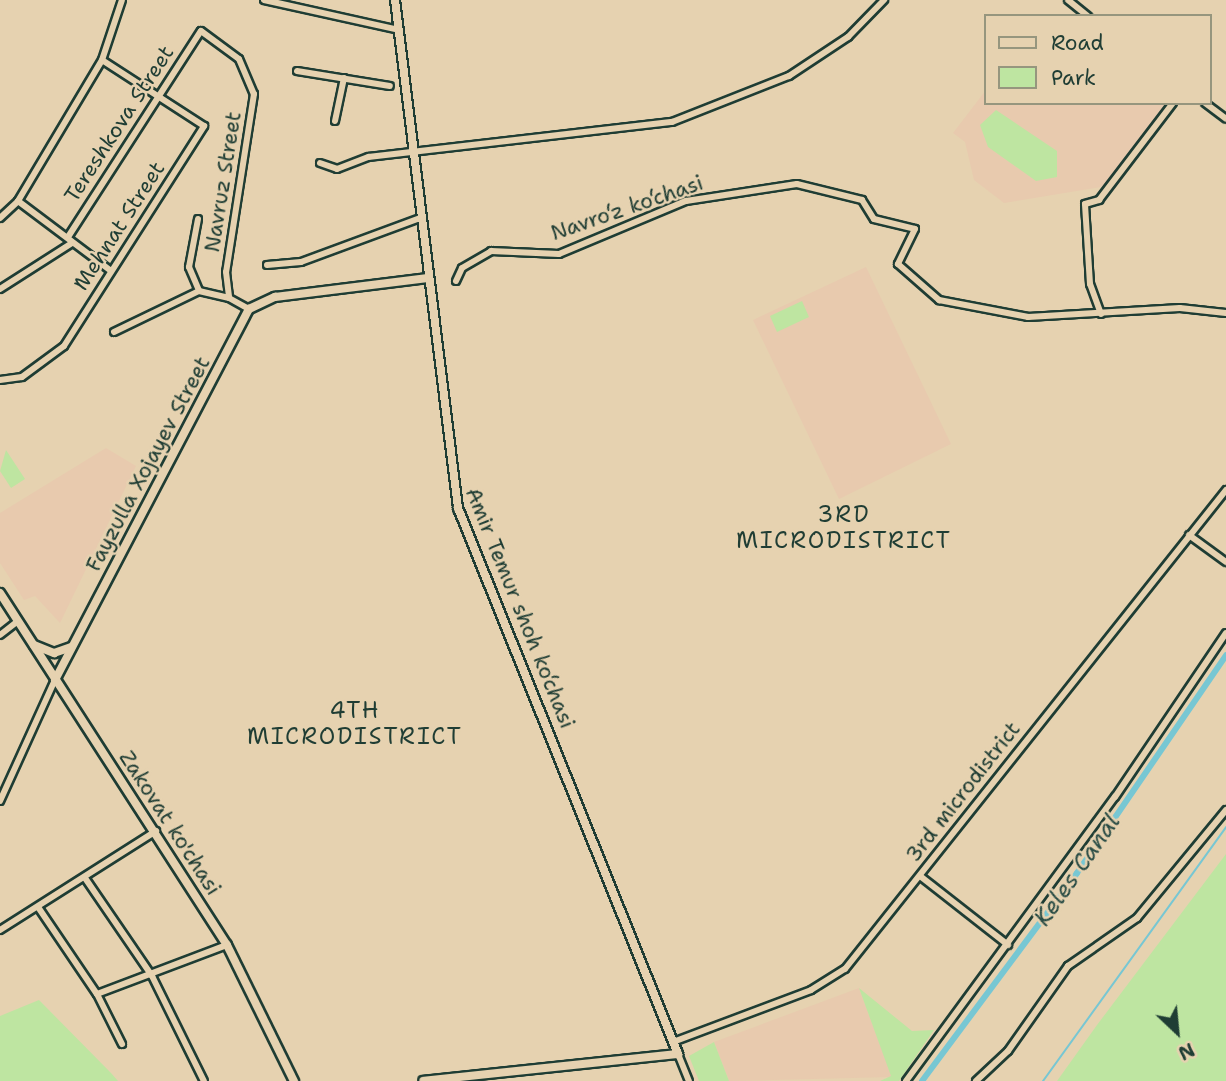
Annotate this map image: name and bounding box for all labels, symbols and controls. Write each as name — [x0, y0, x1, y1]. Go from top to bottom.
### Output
legend — [984, 14, 1212, 105]
text: Road — [1051, 29, 1104, 57]
street label: Tereshkova Street — [59, 41, 179, 207]
text: Park — [1051, 64, 1096, 92]
street label: Navruz Street — [199, 110, 247, 254]
street label: Mehnat Street — [68, 157, 170, 295]
street label: Navro‘z ko‘chasi — [548, 170, 706, 246]
street label: Fayzulla Xojayev Street — [81, 352, 215, 576]
street label: Amir Temur shoh ko‘chasi — [460, 484, 580, 732]
district label: 3RD MICRODISTRICT — [738, 500, 950, 554]
district label: 4TH MICRODISTRICT — [249, 696, 461, 750]
street label: 3rd microdistrict — [901, 717, 1025, 867]
street label: Zakovat ko'chasi — [114, 746, 226, 900]
water label: Keles Canal — [1028, 809, 1126, 931]
north arrow — [1142, 997, 1212, 1067]
text: N — [1174, 1037, 1199, 1066]

